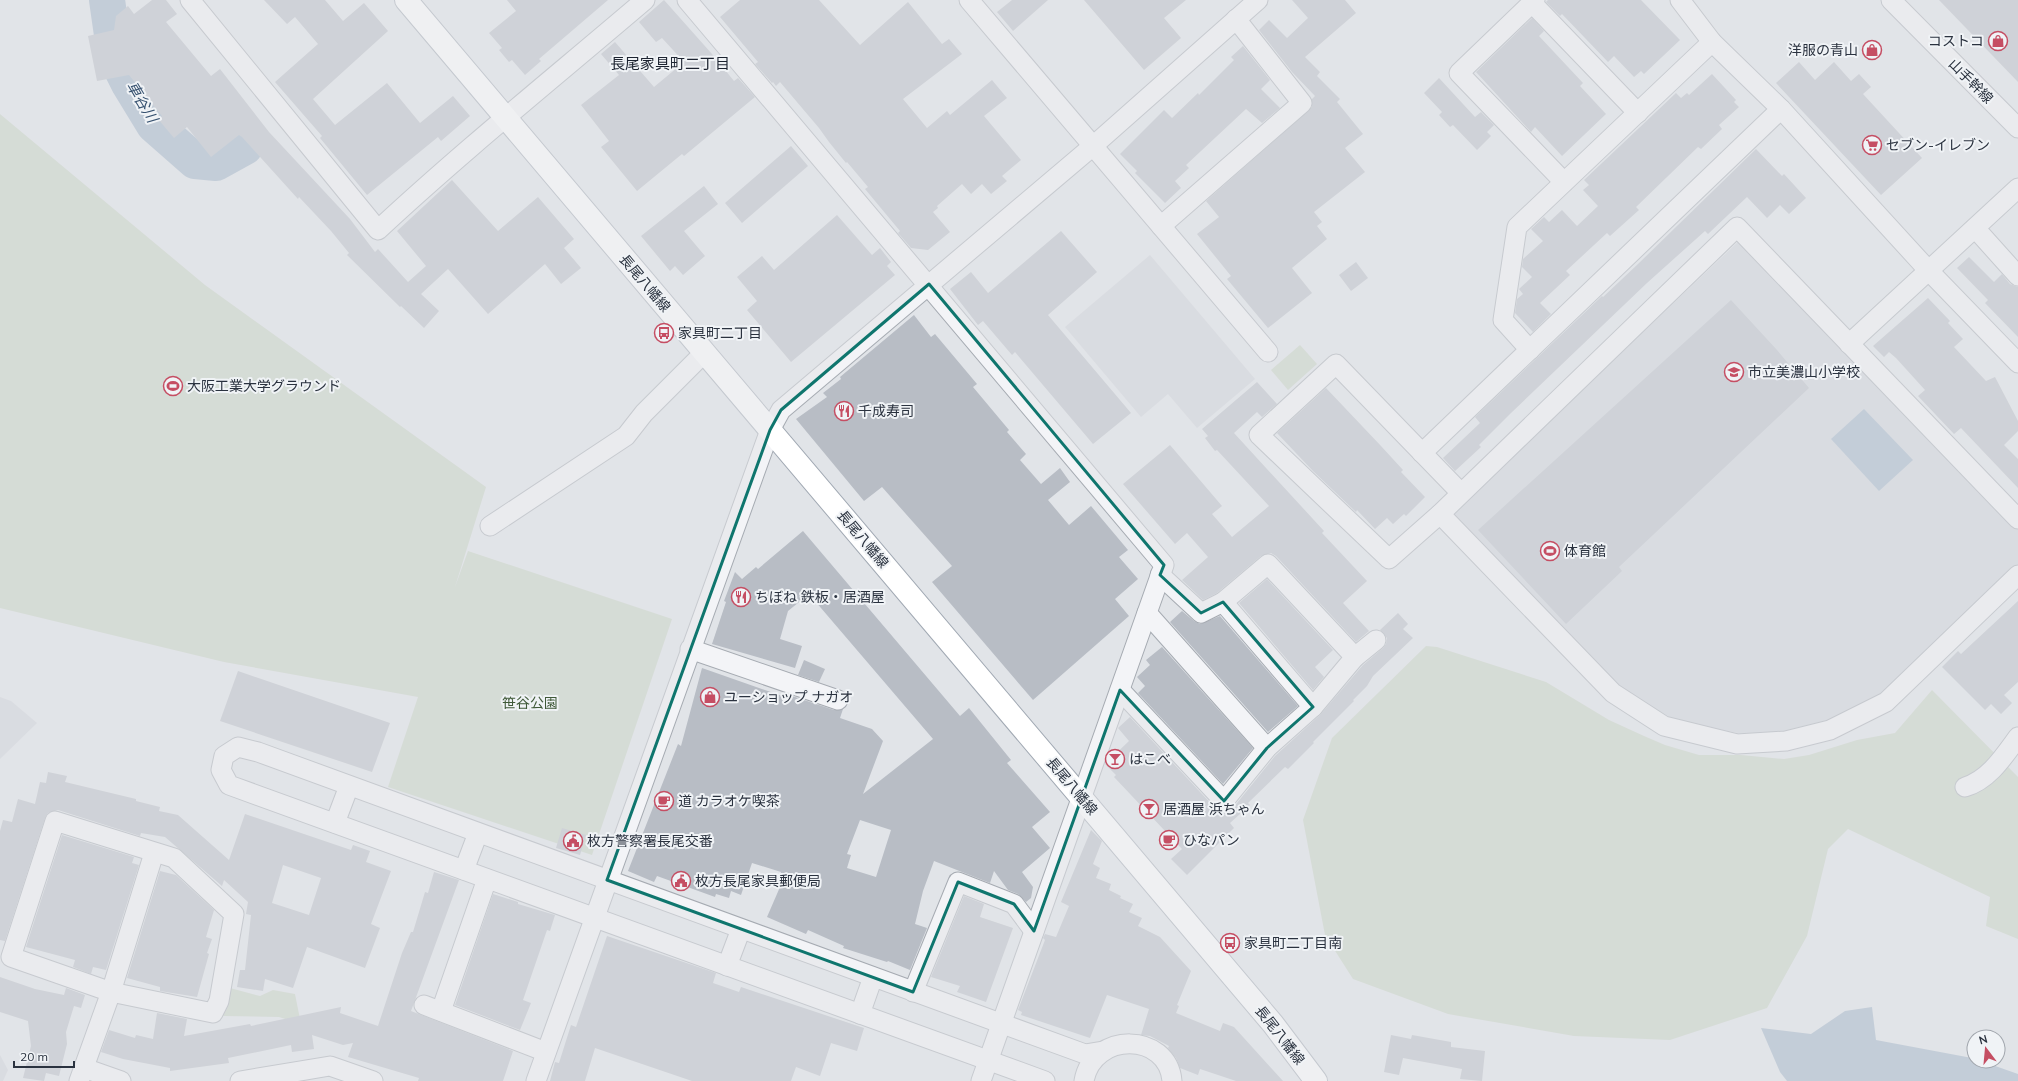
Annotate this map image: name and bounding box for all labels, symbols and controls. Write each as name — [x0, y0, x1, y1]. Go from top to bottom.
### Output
shop icon: コストコ — [1987, 30, 2009, 52]
place label: コストコ — [1928, 32, 1984, 50]
shop icon: 洋服の青山 — [1861, 39, 1883, 61]
place label: 洋服の青山 — [1788, 41, 1858, 59]
district label: 長尾家具町二丁目 — [610, 54, 730, 73]
street label: 山手幹線 — [1945, 55, 1997, 107]
water label: 車谷川 — [123, 78, 163, 128]
supermarket icon: セブン-イレブン — [1861, 134, 1883, 156]
place label: セブン-イレブン — [1886, 136, 1990, 154]
street label: 長尾八幡線 — [616, 250, 674, 316]
bus stop icon: 家具町二丁目 — [653, 322, 675, 344]
place label: 家具町二丁目 — [678, 324, 762, 342]
school or university icon: 市立美濃山小学校 — [1723, 361, 1745, 383]
place label: 市立美濃山小学校 — [1748, 363, 1860, 381]
sports icon: 大阪工業大学グラウンド — [162, 375, 184, 397]
place label: 大阪工業大学グラウンド — [187, 377, 341, 395]
restaurant icon: 千成寿司 — [833, 400, 855, 422]
place label: 千成寿司 — [858, 402, 914, 420]
street label: 長尾八幡線 — [834, 506, 892, 572]
sports icon: 体育館 — [1539, 540, 1561, 562]
place label: 体育館 — [1564, 542, 1606, 560]
restaurant icon: ちぼね 鉄板・居酒屋 — [730, 586, 752, 608]
place label: ちぼね 鉄板・居酒屋 — [755, 588, 885, 606]
shop icon: ユーショップ ナガオ — [699, 686, 721, 708]
place label: ユーショップ ナガオ — [724, 688, 853, 706]
park label: 笹谷公園 — [502, 694, 558, 712]
bar icon: はこべ — [1104, 748, 1126, 770]
place label: はこべ — [1129, 750, 1171, 768]
street label: 長尾八幡線 — [1043, 753, 1101, 819]
cafe icon: 道 カラオケ喫茶 — [653, 790, 675, 812]
place label: 道 カラオケ喫茶 — [678, 792, 780, 810]
bar icon: 居酒屋 浜ちゃん — [1138, 798, 1160, 820]
place label: 居酒屋 浜ちゃん — [1163, 800, 1265, 818]
cafe icon: ひなパン — [1158, 829, 1180, 851]
public building icon: 枚方警察署長尾交番 — [562, 830, 584, 852]
place label: ひなパン — [1183, 831, 1240, 849]
place label: 枚方警察署長尾交番 — [587, 832, 713, 850]
public building icon: 枚方長尾家具郵便局 — [670, 870, 692, 892]
place label: 枚方長尾家具郵便局 — [695, 872, 821, 890]
bus stop icon: 家具町二丁目南 — [1219, 932, 1241, 954]
place label: 家具町二丁目南 — [1244, 934, 1342, 952]
street label: 長尾八幡線 — [1251, 1002, 1309, 1068]
north arrow — [1966, 1029, 2006, 1069]
text: N — [1977, 1032, 1989, 1047]
scale bar — [14, 1043, 74, 1069]
text: 20 m — [20, 1049, 48, 1064]

